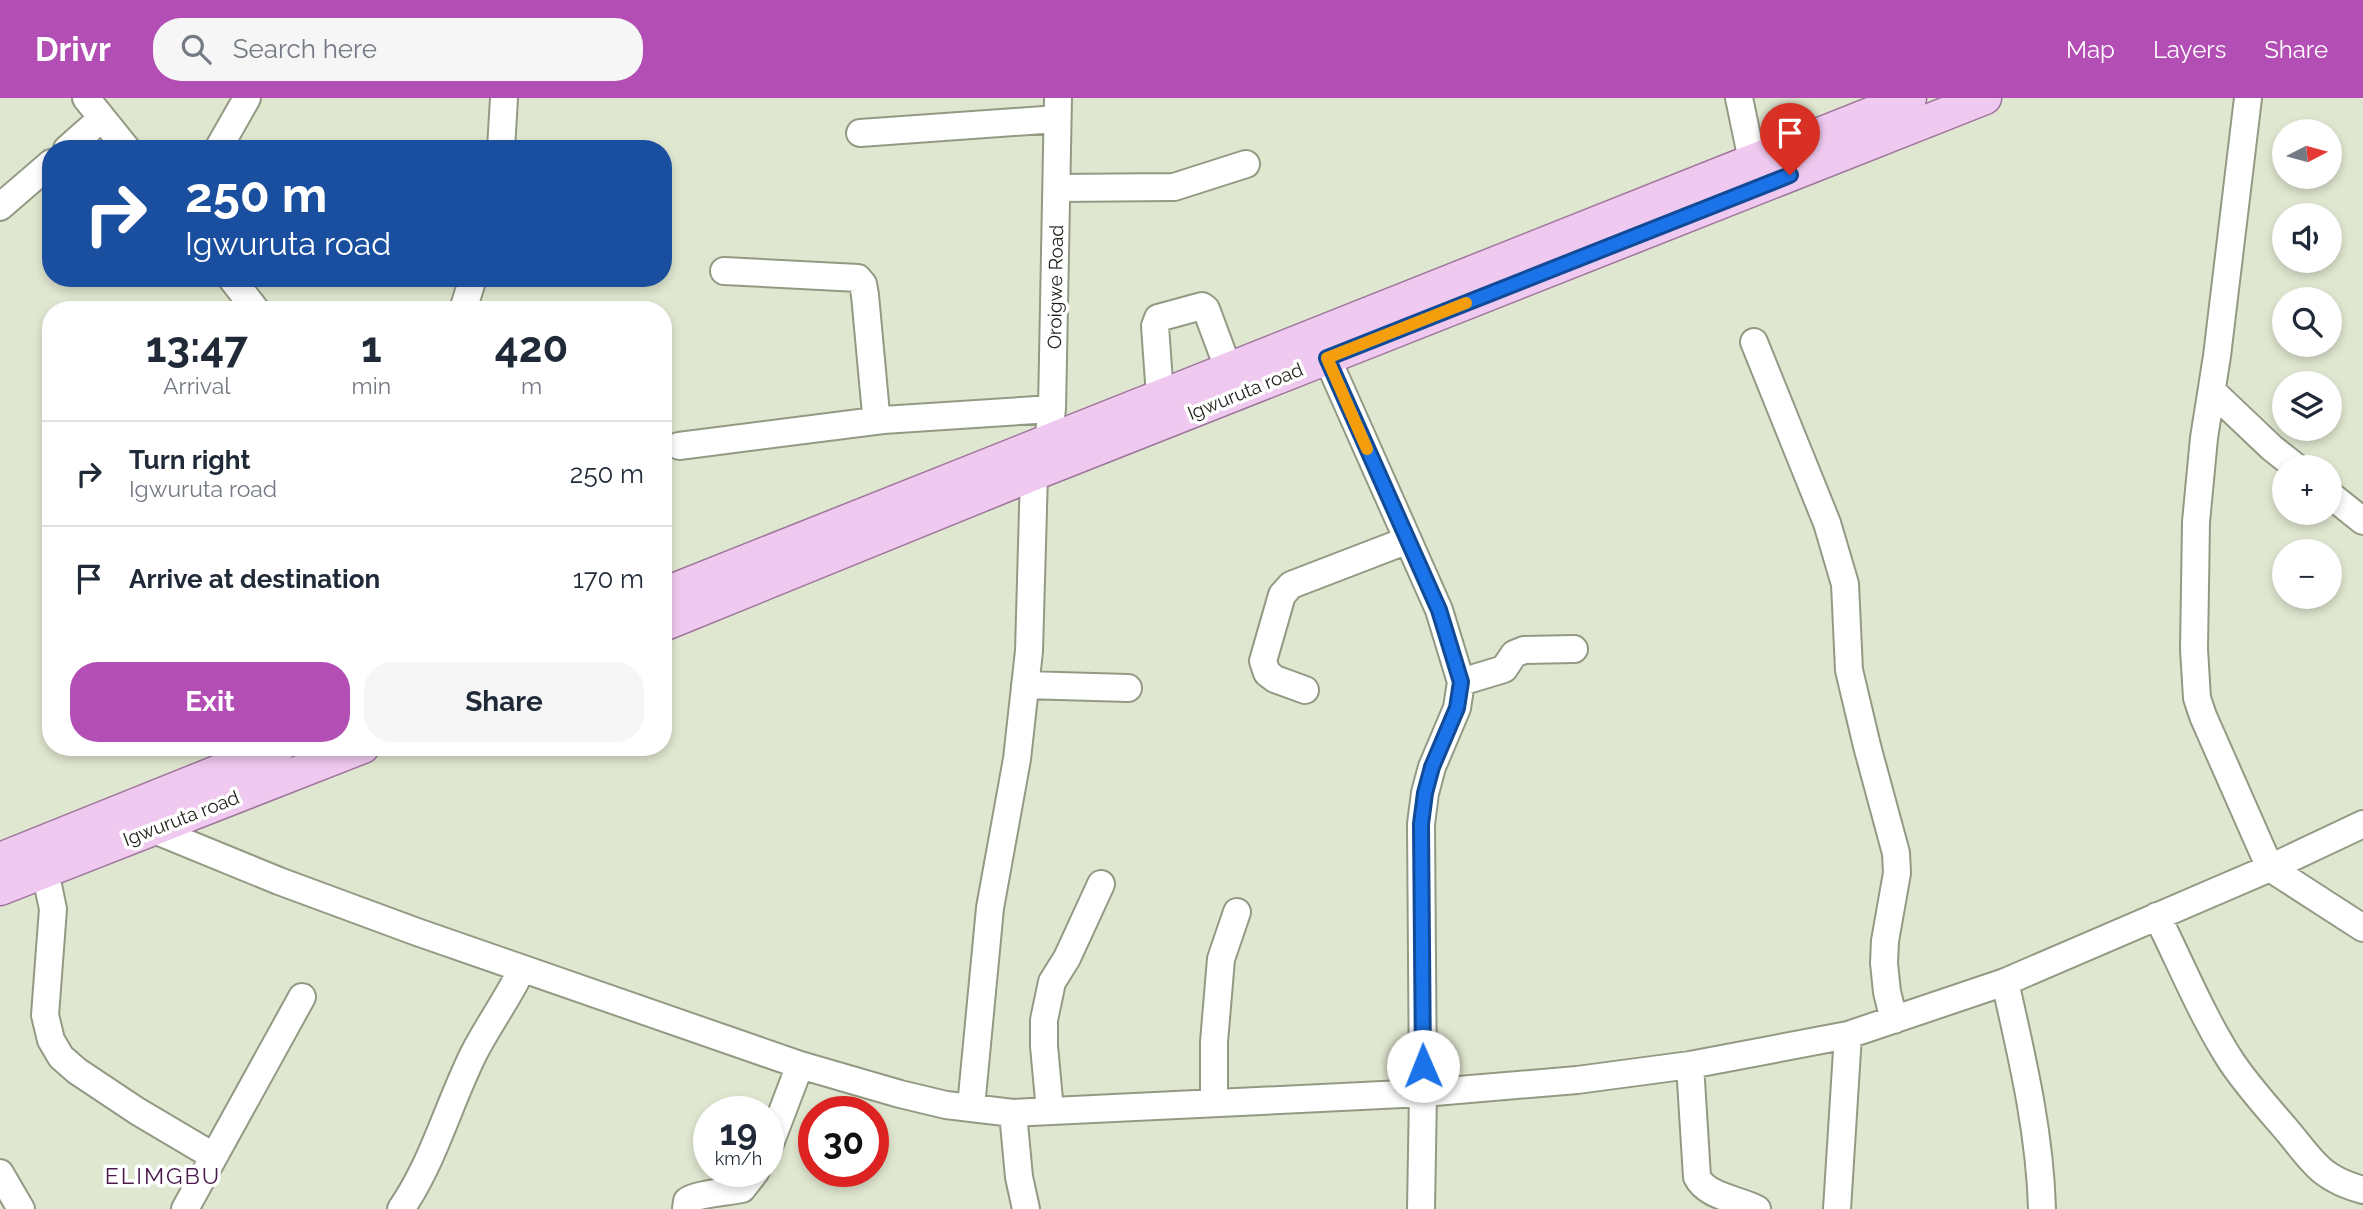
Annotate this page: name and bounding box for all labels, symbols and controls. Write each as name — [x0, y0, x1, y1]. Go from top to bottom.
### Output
search box — [153, 18, 643, 81]
text: Drivr — [35, 30, 111, 69]
icon: search — [177, 30, 215, 68]
text: Search here — [233, 34, 377, 64]
text: Map — [2066, 35, 2115, 64]
text: Layers — [2153, 35, 2226, 64]
text: Share — [2264, 35, 2328, 64]
pin — [1760, 103, 1820, 175]
icon: arrive — [1771, 114, 1809, 152]
north arrow — [2272, 119, 2342, 189]
map controls — [2272, 119, 2342, 609]
text: 250 m — [185, 166, 327, 223]
icon: right — [70, 168, 161, 259]
button: sound — [2272, 203, 2342, 273]
text: Igwuruta road — [185, 225, 391, 262]
street label: Oroigwe Road — [1043, 225, 1067, 349]
button: search — [2272, 287, 2342, 357]
text: 13:47 — [146, 323, 248, 372]
text: 1 — [361, 323, 382, 372]
text: 420 — [495, 323, 568, 372]
street label: Igwuruta road — [1184, 358, 1306, 424]
button: layers — [2272, 371, 2342, 441]
text: Arrival — [163, 372, 230, 399]
text: min — [352, 372, 391, 399]
text: m — [521, 372, 542, 399]
text: Turn right — [129, 445, 250, 475]
icon: right — [70, 455, 108, 493]
button: + — [2272, 455, 2342, 525]
text: 250 m — [570, 459, 644, 489]
text: Igwuruta road — [129, 475, 277, 502]
button: − — [2272, 539, 2342, 609]
icon: arrive — [70, 560, 108, 598]
text: Arrive at destination — [129, 564, 380, 594]
text: 170 m — [573, 564, 644, 594]
button: Exit — [70, 662, 350, 742]
button: Share — [364, 662, 644, 742]
street label: Igwuruta road — [120, 786, 242, 850]
position arrow — [1386, 1029, 1460, 1103]
speed limit sign: 30 — [798, 1096, 889, 1187]
text: 19 — [720, 1112, 757, 1153]
text: km/h — [715, 1148, 762, 1169]
district label: ELIMGBU — [105, 1162, 221, 1189]

